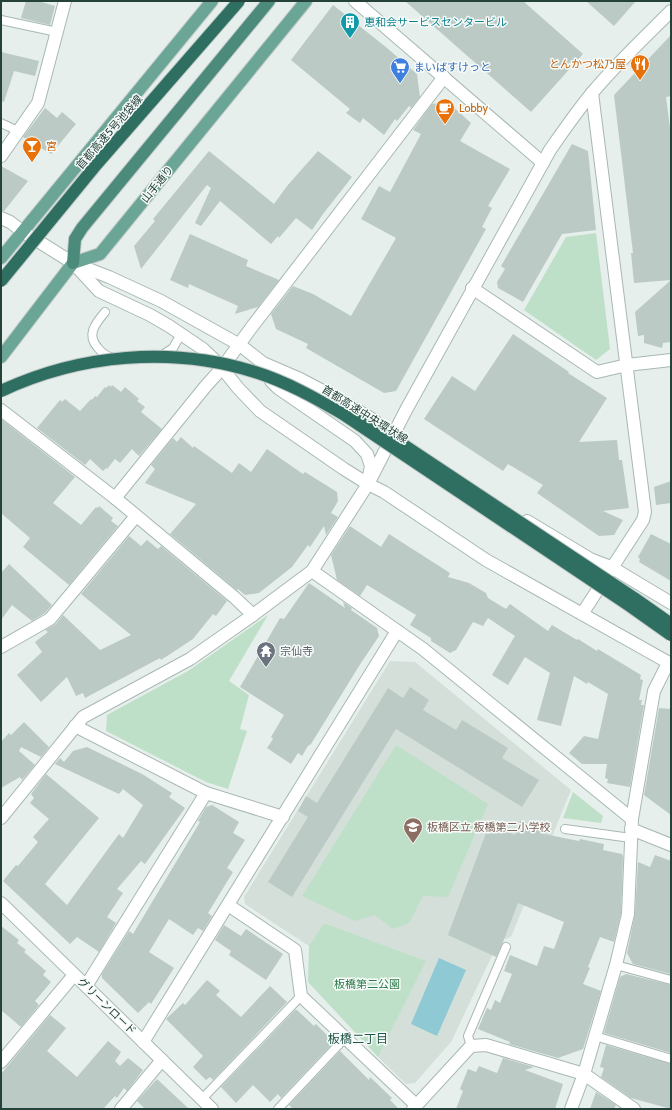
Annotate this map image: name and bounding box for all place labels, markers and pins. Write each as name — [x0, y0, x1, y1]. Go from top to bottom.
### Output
building icon: 恵和会サービスセンタービル — [339, 11, 361, 39]
place label: 恵和会サービスセンタービル — [364, 15, 507, 29]
restaurant icon: とんかつ松乃屋 — [629, 53, 651, 81]
supermarket icon: まいばすけっと — [389, 56, 411, 84]
place label: とんかつ松乃屋 — [549, 57, 626, 71]
place label: まいばすけっと — [414, 60, 491, 74]
cafe icon: Lobby — [434, 97, 456, 125]
place label: Lobby — [459, 101, 489, 115]
bar icon: 宮 — [21, 135, 43, 163]
place label: 宮 — [46, 139, 57, 153]
temple icon: 宗仙寺 — [255, 640, 277, 668]
place label: 宗仙寺 — [280, 644, 313, 658]
school or university icon: 板橋区立 板橋第二小学校 — [402, 816, 424, 844]
place label: 板橋区立 板橋第二小学校 — [427, 820, 550, 834]

